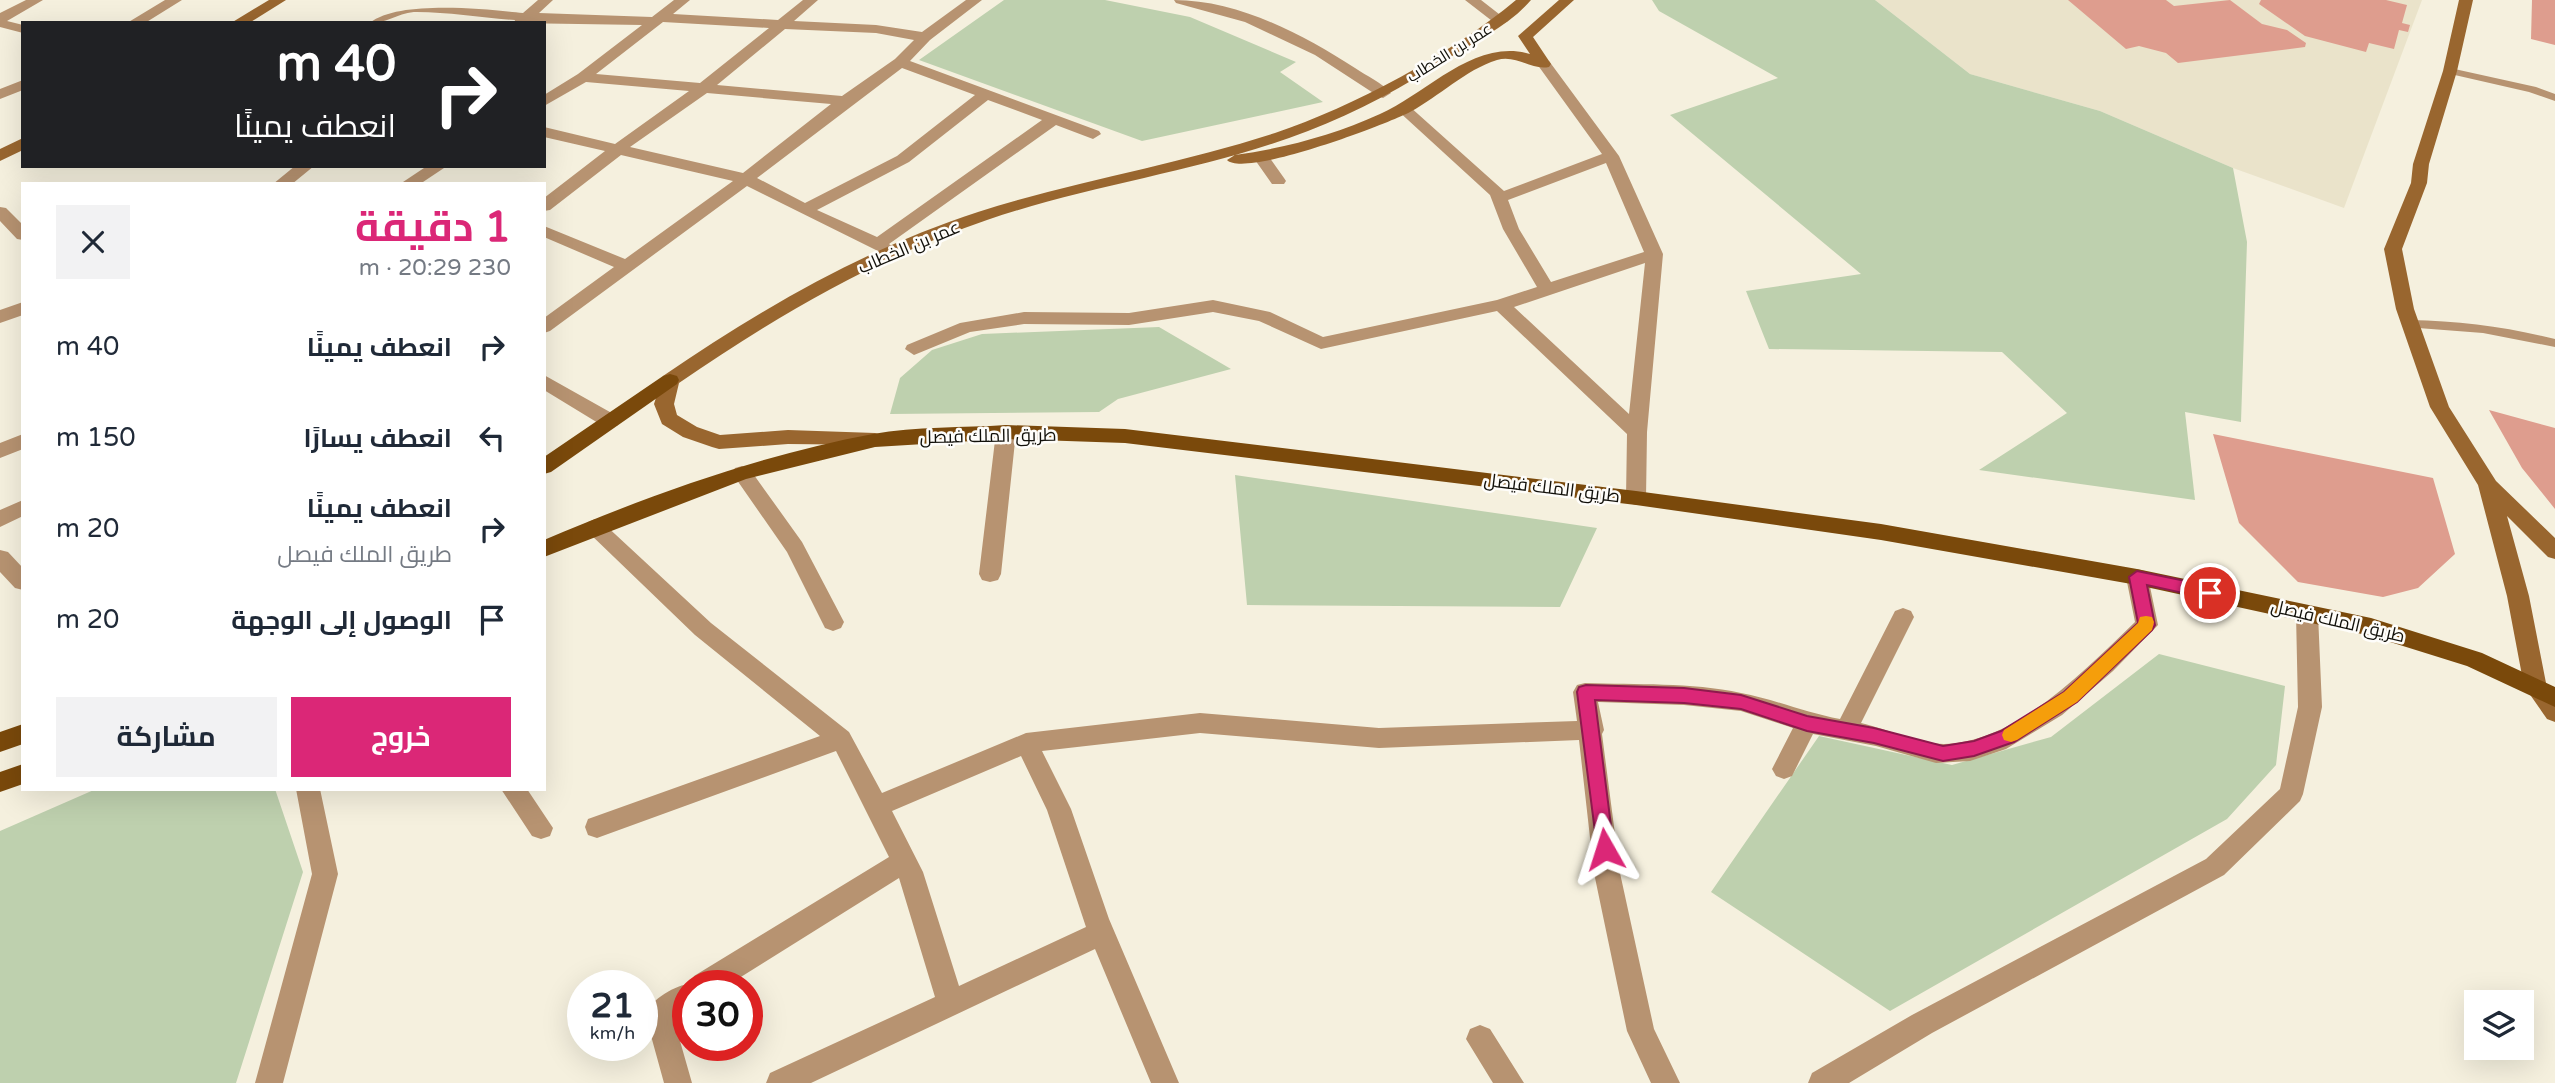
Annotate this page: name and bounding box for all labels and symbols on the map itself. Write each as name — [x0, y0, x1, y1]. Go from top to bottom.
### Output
street label: عمر بن الخطاب — [1403, 19, 1496, 87]
street label: عمر بن الخطاب — [855, 216, 963, 278]
street label: طريق الملك فيصل — [919, 424, 1057, 449]
street label: طريق الملك فيصل — [1483, 469, 1621, 508]
pin — [2180, 563, 2240, 623]
street label: طريق الملك فيصل — [2269, 595, 2407, 648]
position arrow — [1568, 812, 1642, 886]
speed limit sign: 30 — [672, 970, 763, 1061]

